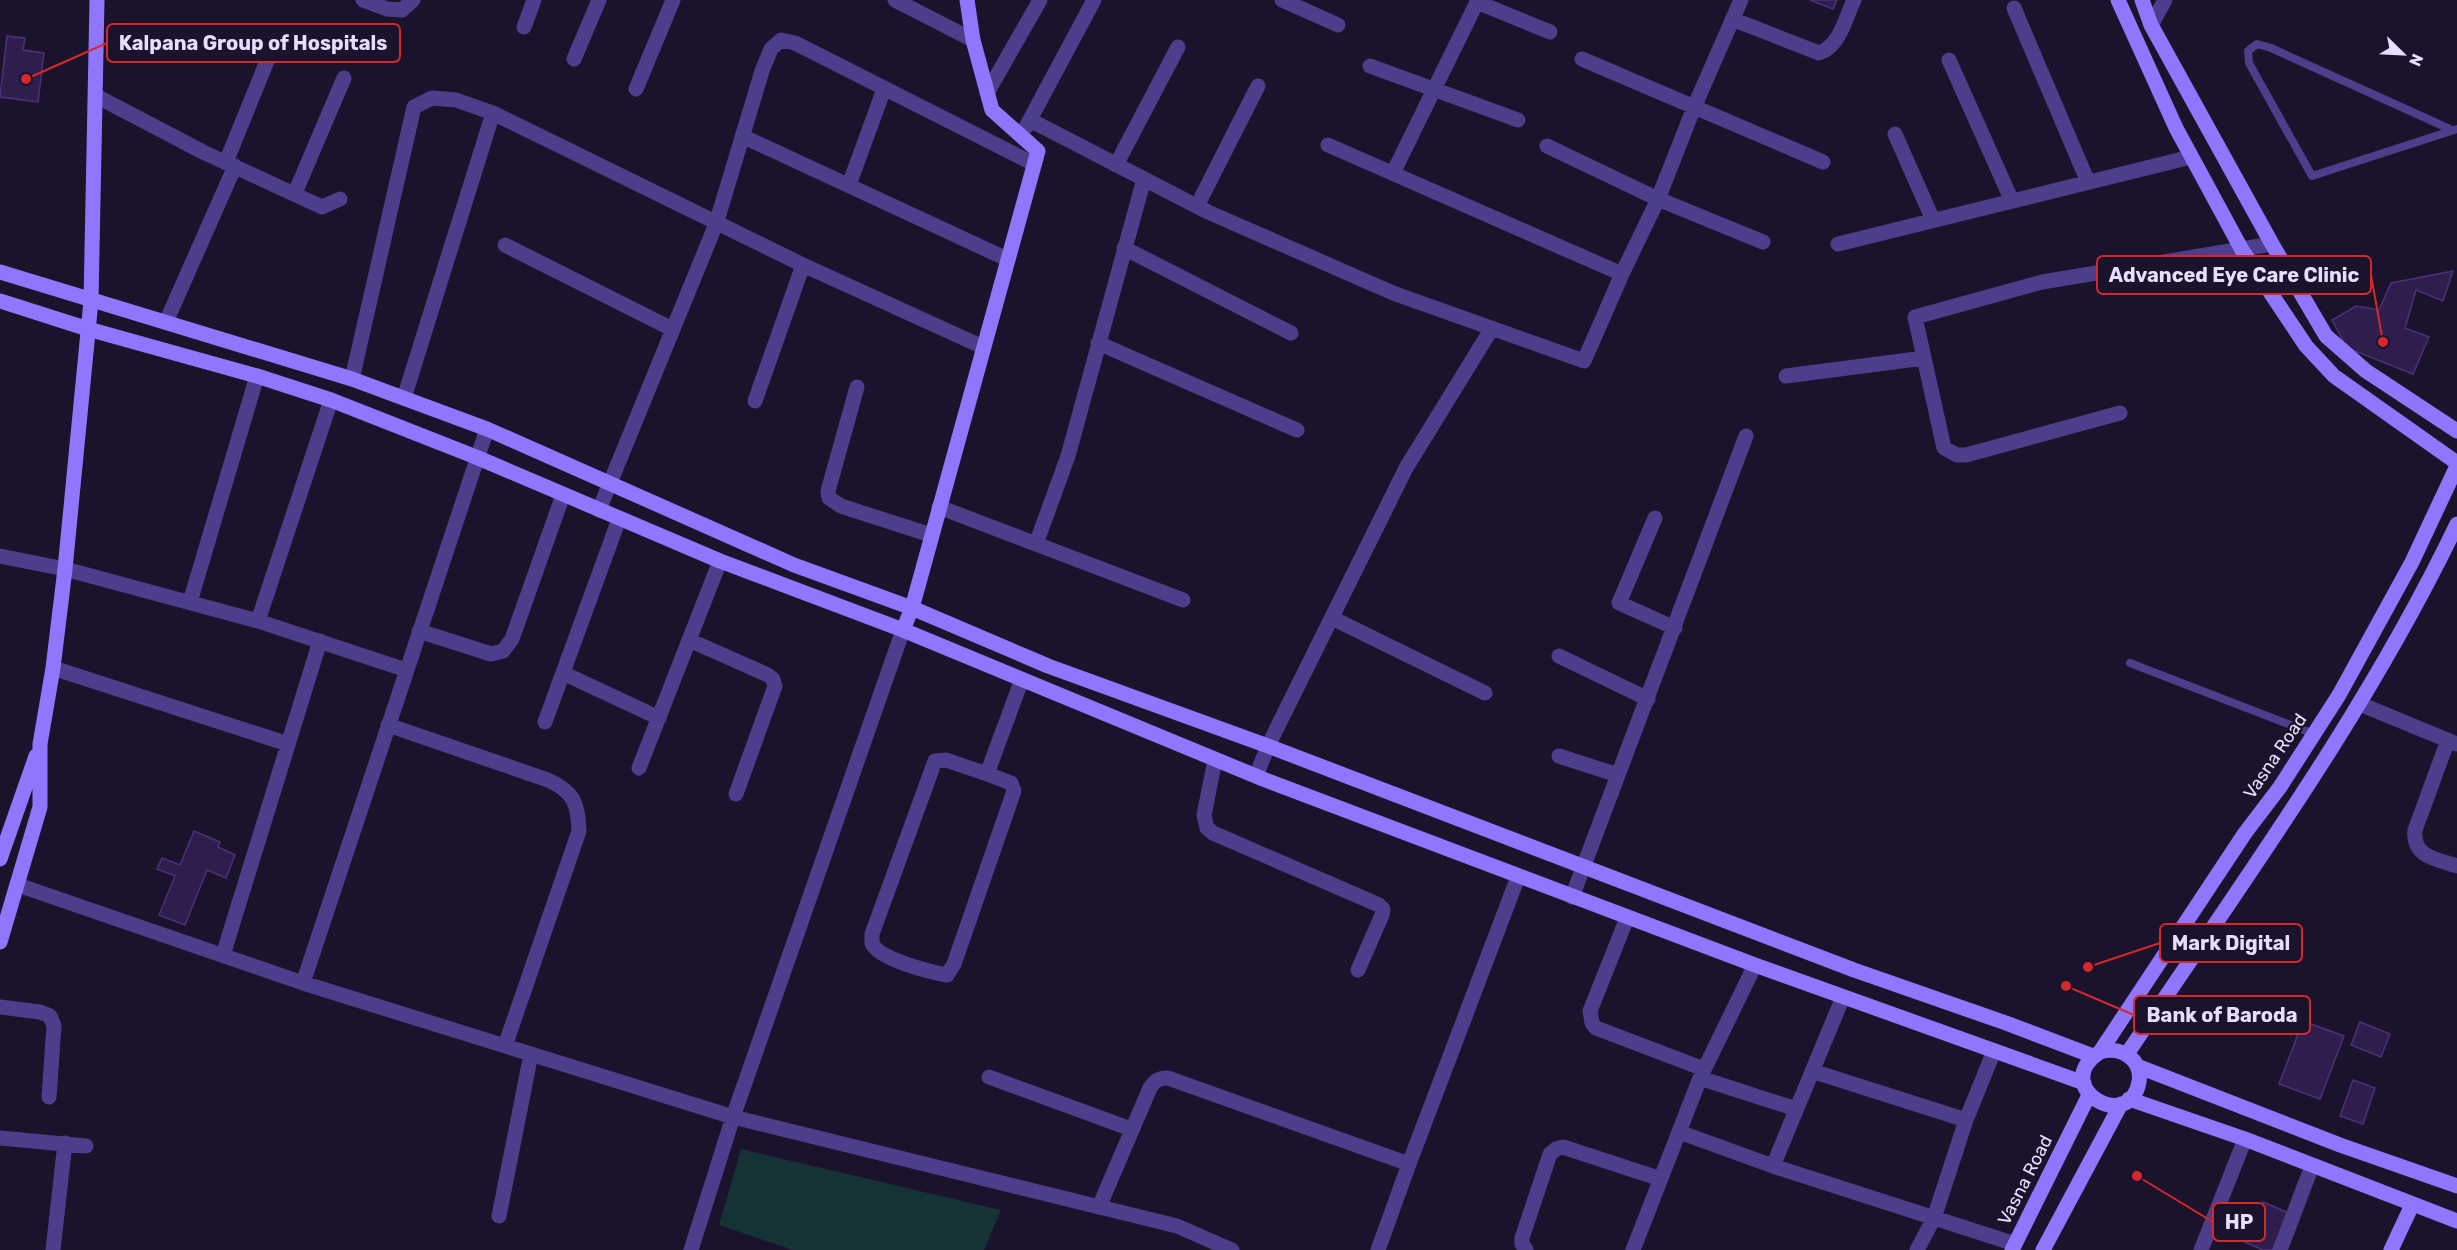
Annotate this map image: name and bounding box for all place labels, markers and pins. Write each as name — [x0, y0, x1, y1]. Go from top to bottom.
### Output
callout: Kalpana Group of Hospitals — [107, 24, 400, 62]
callout: Advanced Eye Care Clinic — [2097, 256, 2371, 294]
callout: Mark Digital — [2160, 924, 2302, 962]
callout: Bank of Baroda — [2134, 996, 2310, 1034]
callout: HP — [2213, 1203, 2265, 1241]

